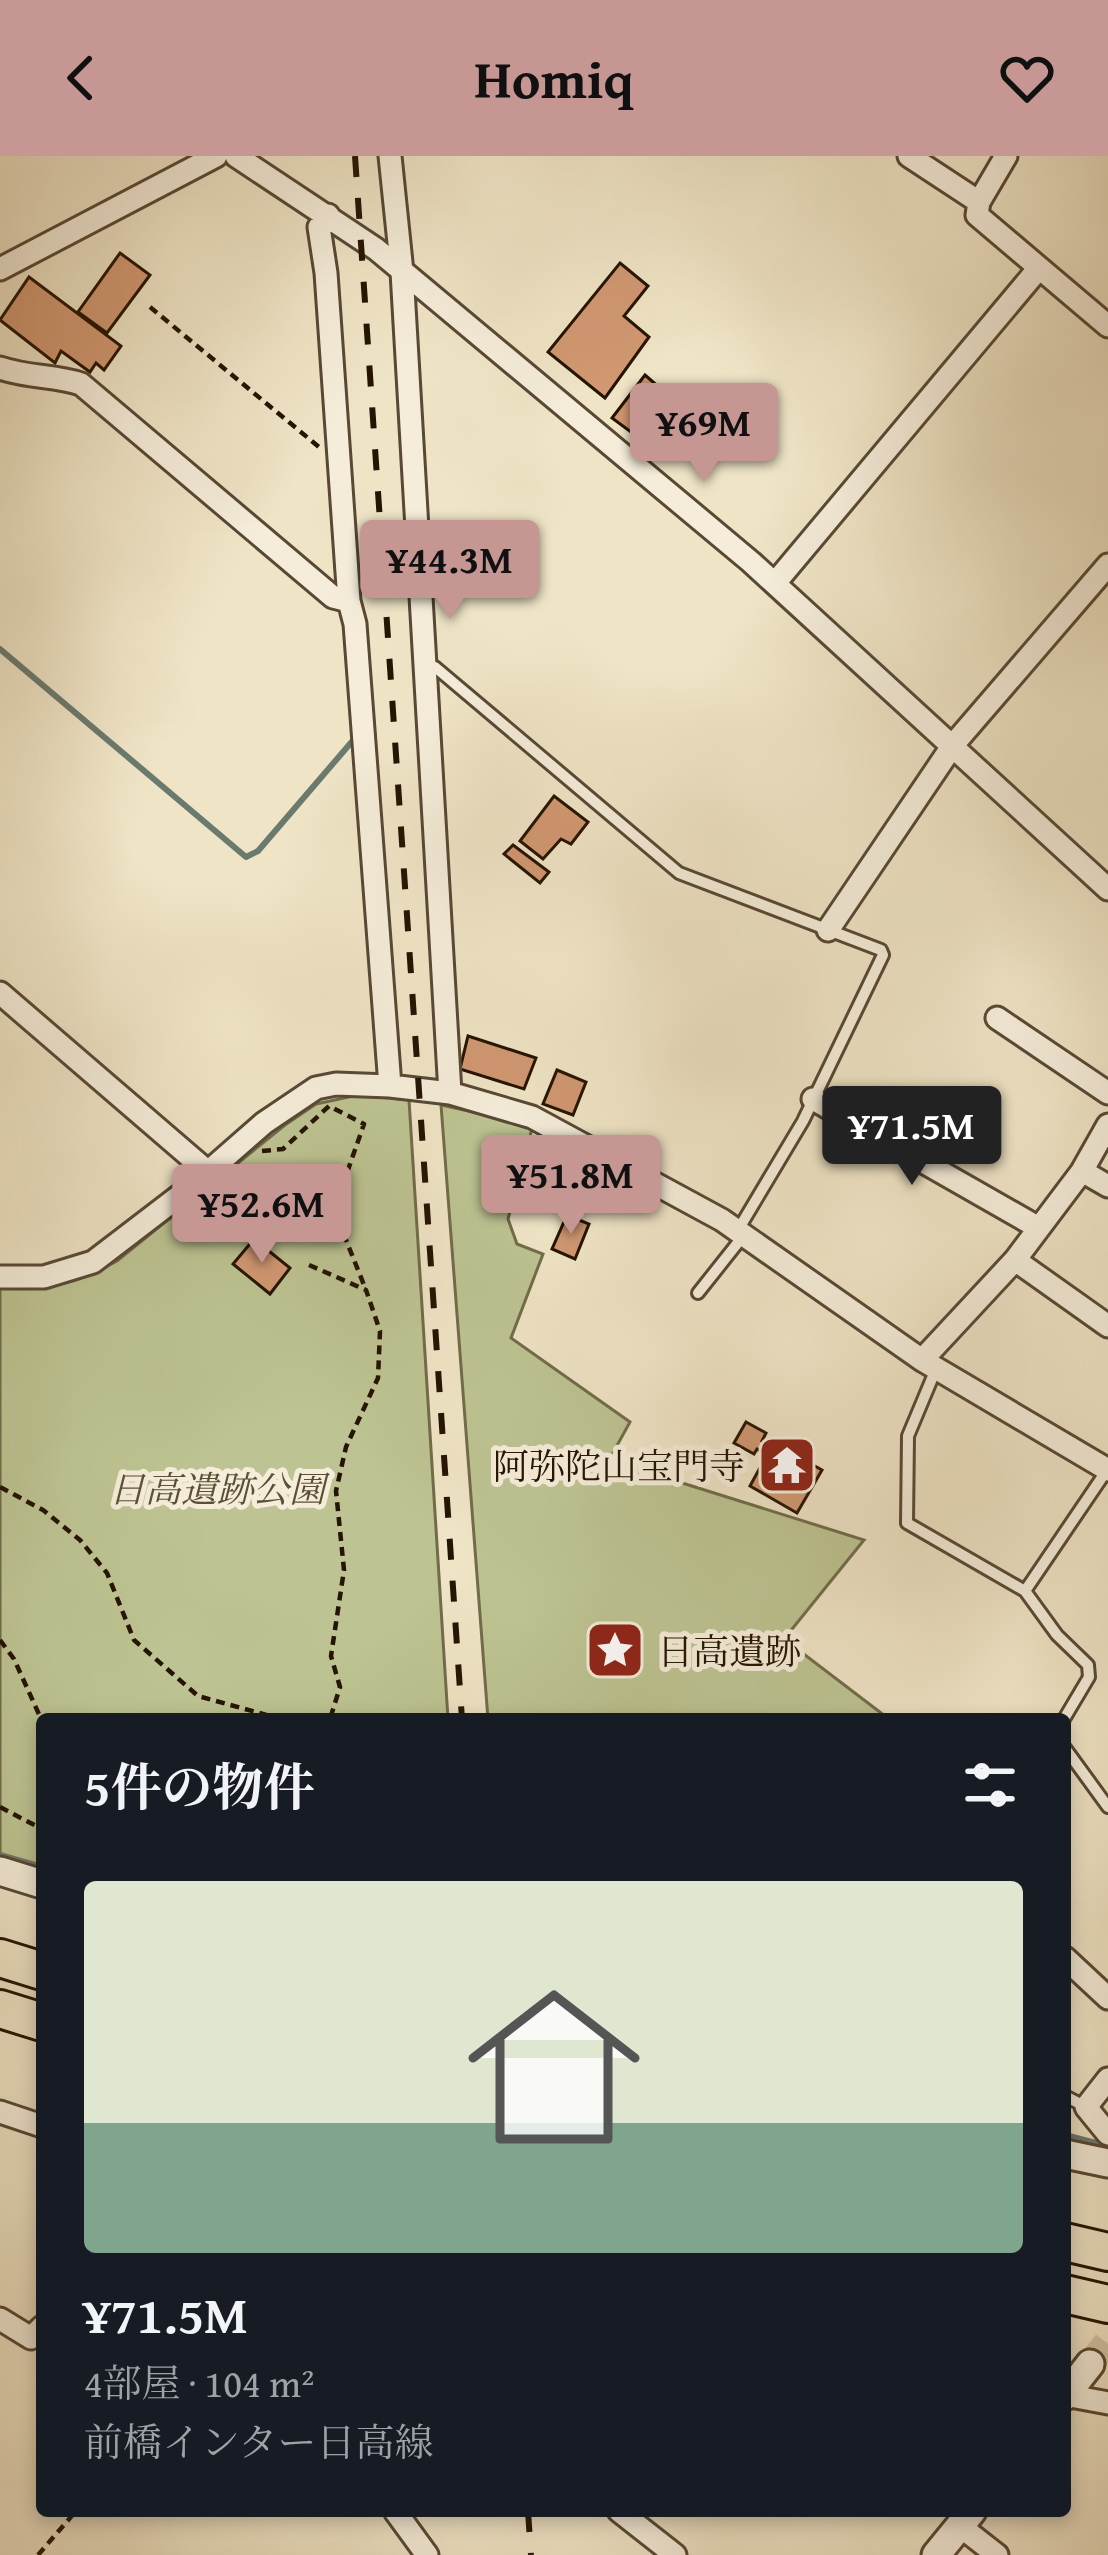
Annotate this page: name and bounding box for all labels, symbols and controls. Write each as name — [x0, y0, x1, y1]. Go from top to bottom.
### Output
text: Homiq — [474, 39, 634, 118]
icon: back — [48, 45, 114, 111]
icon: heart — [994, 45, 1060, 111]
pin: ¥69M — [633, 383, 775, 485]
text: ¥69M — [657, 393, 751, 450]
pin: ¥44.3M — [352, 520, 548, 622]
text: ¥44.3M — [387, 530, 513, 587]
pin: ¥71.5M — [814, 1086, 1010, 1188]
text: ¥71.5M — [849, 1096, 975, 1153]
pin: ¥51.8M — [473, 1135, 669, 1237]
text: ¥51.8M — [508, 1145, 634, 1202]
pin: ¥52.6M — [164, 1164, 360, 1266]
text: ¥52.6M — [199, 1174, 325, 1231]
temple icon: 阿弥陀山宝門寺 — [756, 1434, 818, 1496]
place label: 阿弥陀山宝門寺 — [493, 1439, 745, 1492]
park label: 日高遺跡公園 — [109, 1462, 330, 1515]
place icon: 日高遺跡 — [584, 1619, 646, 1681]
place label: 日高遺跡 — [657, 1624, 801, 1677]
text: 5件の物件 — [84, 1749, 314, 1824]
icon: filters — [957, 1752, 1023, 1818]
icon: home — [446, 1959, 662, 2175]
text: ¥71.5M — [84, 2277, 248, 2352]
text: 4部屋 · 104 m² — [84, 2354, 314, 2411]
text: 前橋インター日高線 — [84, 2413, 433, 2470]

